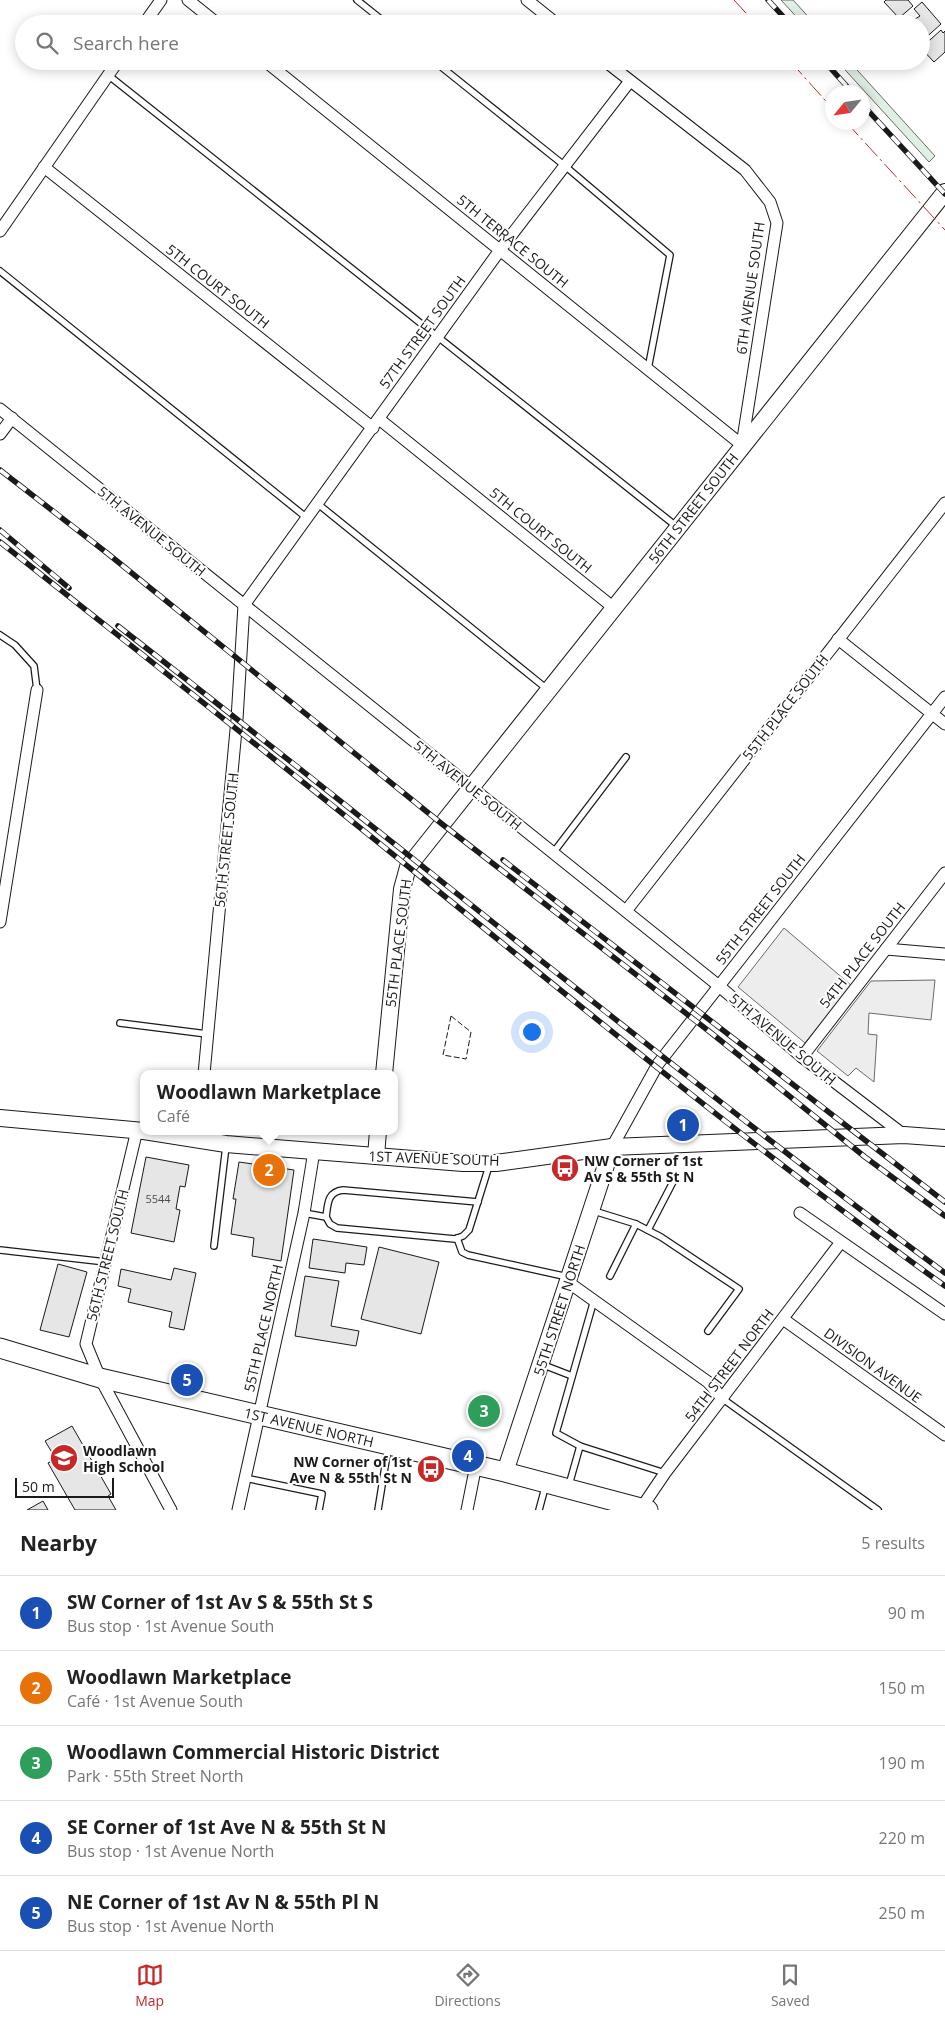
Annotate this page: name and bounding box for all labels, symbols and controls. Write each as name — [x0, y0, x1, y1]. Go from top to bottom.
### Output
search box — [15, 15, 930, 70]
icon: search — [33, 29, 61, 57]
text: Search here — [73, 30, 179, 56]
north arrow — [825, 85, 870, 130]
street label: 5TH TERRACE SOUTH — [453, 190, 573, 292]
street label: 6TH AVENUE SOUTH — [731, 221, 769, 355]
street label: 5TH COURT SOUTH — [162, 240, 274, 332]
street label: 57TH STREET SOUTH — [375, 272, 469, 392]
street label: 56TH STREET SOUTH — [644, 449, 742, 567]
street label: 5TH AVENUE SOUTH — [94, 482, 210, 580]
street label: 5TH COURT SOUTH — [486, 483, 596, 577]
street label: 55TH PLACE SOUTH — [738, 650, 832, 764]
street label: 5TH AVENUE SOUTH — [410, 736, 526, 834]
street label: 56TH STREET SOUTH — [209, 772, 243, 908]
street label: 55TH STREET SOUTH — [711, 850, 809, 968]
street label: 55TH PLACE SOUTH — [381, 878, 415, 1008]
street label: 54TH PLACE SOUTH — [815, 898, 909, 1012]
street label: 5TH AVENUE SOUTH — [726, 989, 840, 1089]
your location — [519, 1019, 545, 1045]
popup — [140, 1070, 398, 1135]
text: Woodlawn Marketplace — [157, 1079, 381, 1105]
text: Café — [157, 1105, 190, 1127]
pin: 1 — [667, 1106, 699, 1144]
street label: 1ST AVENUE SOUTH — [368, 1146, 500, 1170]
pin: 2 — [253, 1151, 285, 1189]
place label: NW Corner of 1st Av S & 55th St N — [584, 1151, 703, 1186]
bus stop icon: NW Corner of 1st Av S & 55th St N — [550, 1153, 580, 1183]
street label: 56TH STREET SOUTH — [81, 1187, 133, 1323]
house number: 5544 — [145, 1191, 171, 1206]
street label: 55TH STREET NORTH — [529, 1242, 589, 1378]
street label: 55TH PLACE NORTH — [239, 1262, 287, 1394]
street label: 54TH STREET NORTH — [680, 1305, 778, 1425]
street label: DIVISION AVENUE — [820, 1323, 926, 1407]
pin: 5 — [171, 1361, 203, 1399]
pin: 3 — [468, 1392, 500, 1430]
street label: 1ST AVENUE NORTH — [242, 1403, 376, 1451]
pin: 4 — [452, 1437, 484, 1475]
place label: Woodlawn High School — [83, 1441, 164, 1476]
school or university icon: Woodlawn High School — [49, 1443, 79, 1473]
place label: NW Corner of 1st Ave N & 55th St N — [290, 1452, 412, 1487]
bus stop icon: NW Corner of 1st Ave N & 55th St N — [416, 1454, 446, 1484]
scale bar — [15, 1475, 114, 1498]
text: 50 m — [22, 1477, 55, 1496]
text: Nearby — [20, 1529, 97, 1557]
text: 5 results — [861, 1532, 925, 1554]
text: SW Corner of 1st Av S & 55th St S — [67, 1589, 373, 1615]
text: 1 — [31, 1602, 41, 1624]
text: 90 m — [888, 1602, 925, 1624]
text: Bus stop · 1st Avenue South — [67, 1615, 274, 1637]
text: Woodlawn Marketplace — [67, 1664, 291, 1690]
text: 2 — [31, 1677, 41, 1699]
text: 150 m — [879, 1677, 925, 1699]
text: Café · 1st Avenue South — [67, 1690, 243, 1712]
text: Woodlawn Commercial Historic District — [67, 1739, 440, 1765]
text: 3 — [31, 1752, 41, 1774]
text: 190 m — [879, 1752, 925, 1774]
text: Park · 55th Street North — [67, 1765, 244, 1787]
text: SE Corner of 1st Ave N & 55th St N — [67, 1814, 387, 1840]
text: 4 — [31, 1827, 41, 1849]
text: 220 m — [879, 1827, 925, 1849]
text: Bus stop · 1st Avenue North — [67, 1840, 274, 1862]
text: NE Corner of 1st Av N & 55th Pl N — [67, 1889, 379, 1915]
text: 5 — [31, 1902, 41, 1924]
text: 250 m — [879, 1902, 925, 1924]
text: Bus stop · 1st Avenue North — [67, 1915, 274, 1937]
tab: Map — [135, 1961, 164, 2010]
tab: Directions — [434, 1961, 501, 2010]
tab: Saved — [771, 1961, 810, 2010]

